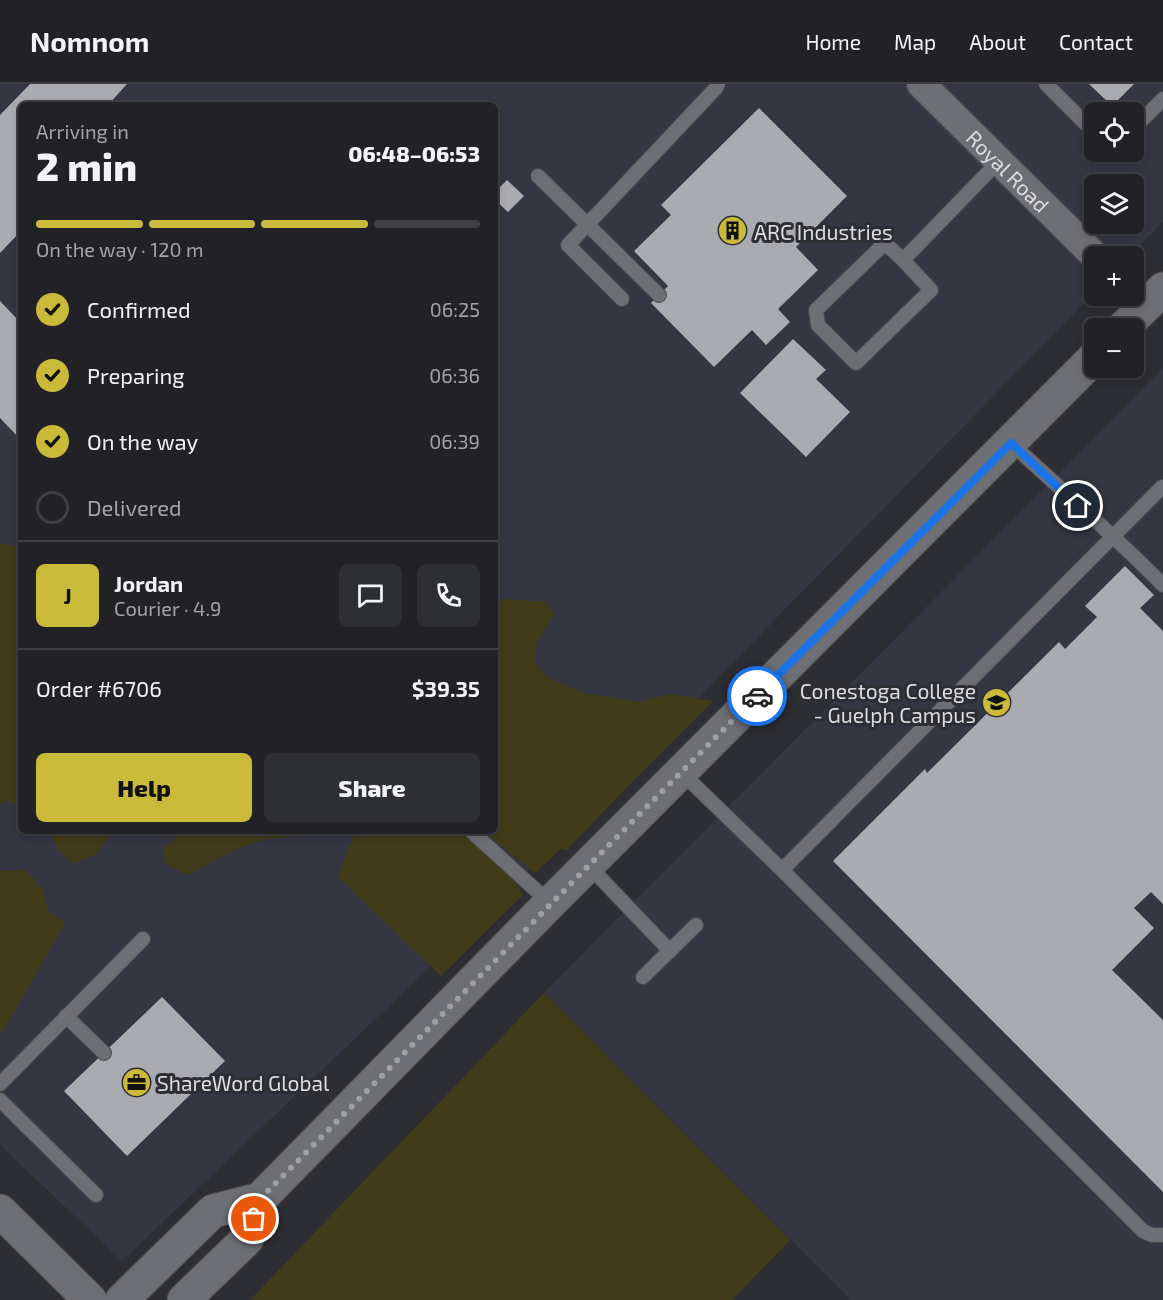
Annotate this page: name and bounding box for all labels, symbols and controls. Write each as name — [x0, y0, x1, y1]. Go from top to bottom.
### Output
text: Nomnom — [30, 24, 149, 58]
text: Home — [805, 29, 861, 54]
text: Map — [894, 29, 936, 54]
text: About — [969, 29, 1026, 54]
text: Contact — [1059, 29, 1133, 54]
map controls — [1084, 102, 1144, 378]
button: locate — [1084, 102, 1144, 162]
text: Arriving in — [36, 119, 129, 143]
street label: Royal Road — [962, 124, 1055, 217]
text: 06:48–06:53 — [348, 140, 480, 166]
text: 2 min — [36, 142, 137, 189]
button: layers — [1084, 174, 1144, 234]
building icon: ARC Industries — [717, 215, 749, 247]
place label: ARC Industries — [754, 219, 893, 244]
text: On the way · 120 m — [36, 237, 204, 261]
button: + — [1084, 246, 1144, 306]
icon: check — [36, 293, 69, 326]
text: Confirmed — [87, 296, 191, 322]
text: 06:25 — [430, 297, 480, 321]
button: − — [1084, 318, 1144, 378]
icon: check — [36, 359, 69, 392]
text: Preparing — [87, 362, 185, 388]
text: 06:36 — [429, 363, 480, 387]
icon: check — [36, 425, 69, 458]
text: On the way — [87, 428, 198, 454]
text: 06:39 — [429, 429, 480, 453]
pin — [1052, 480, 1103, 531]
icon: home — [1061, 489, 1094, 522]
text: Delivered — [87, 494, 182, 520]
button: chat — [339, 564, 402, 627]
button: phone — [417, 564, 480, 627]
text: Jordan — [114, 570, 183, 596]
text: J — [63, 582, 72, 608]
text: Courier · 4.9 — [114, 596, 221, 620]
courier — [727, 666, 787, 726]
text: Order #6706 — [36, 675, 162, 701]
text: $39.35 — [412, 675, 480, 701]
place label: Conestoga College - Guelph Campus — [800, 678, 976, 727]
icon: car — [741, 680, 774, 713]
school or university icon: Conestoga College - Guelph Campus — [981, 686, 1013, 718]
button: Help — [36, 753, 252, 822]
button: Share — [264, 753, 480, 822]
office icon: ShareWord Global — [120, 1066, 152, 1098]
place label: ShareWord Global — [157, 1070, 330, 1095]
pin — [228, 1193, 279, 1244]
icon: bag — [237, 1202, 270, 1235]

